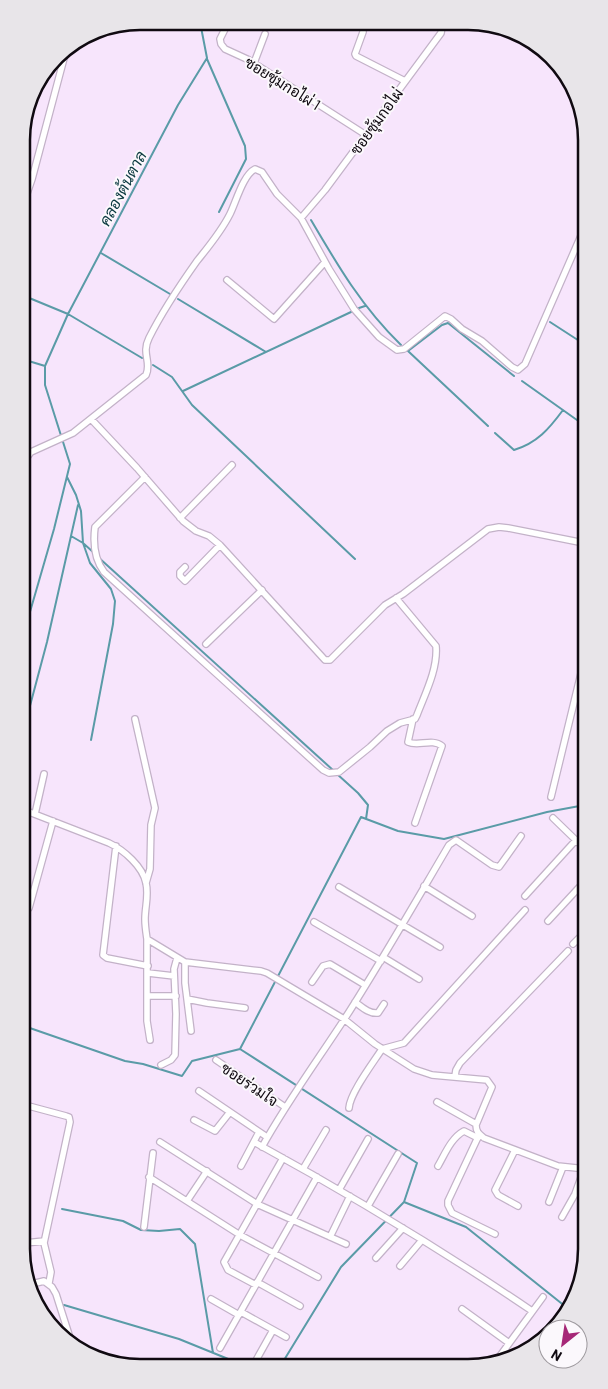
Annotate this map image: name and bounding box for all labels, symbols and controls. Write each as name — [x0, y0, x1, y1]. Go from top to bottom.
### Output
street label: ซอยซุ้มกอไผ่ 1 — [240, 53, 324, 116]
street label: ซอยซุ้มกอไผ่ — [346, 84, 409, 159]
water label: คลองต้นตาล — [93, 147, 150, 229]
street label: ซอยร่วมใจ — [218, 1058, 282, 1110]
north arrow — [538, 1319, 588, 1369]
text: N — [548, 1346, 565, 1365]

